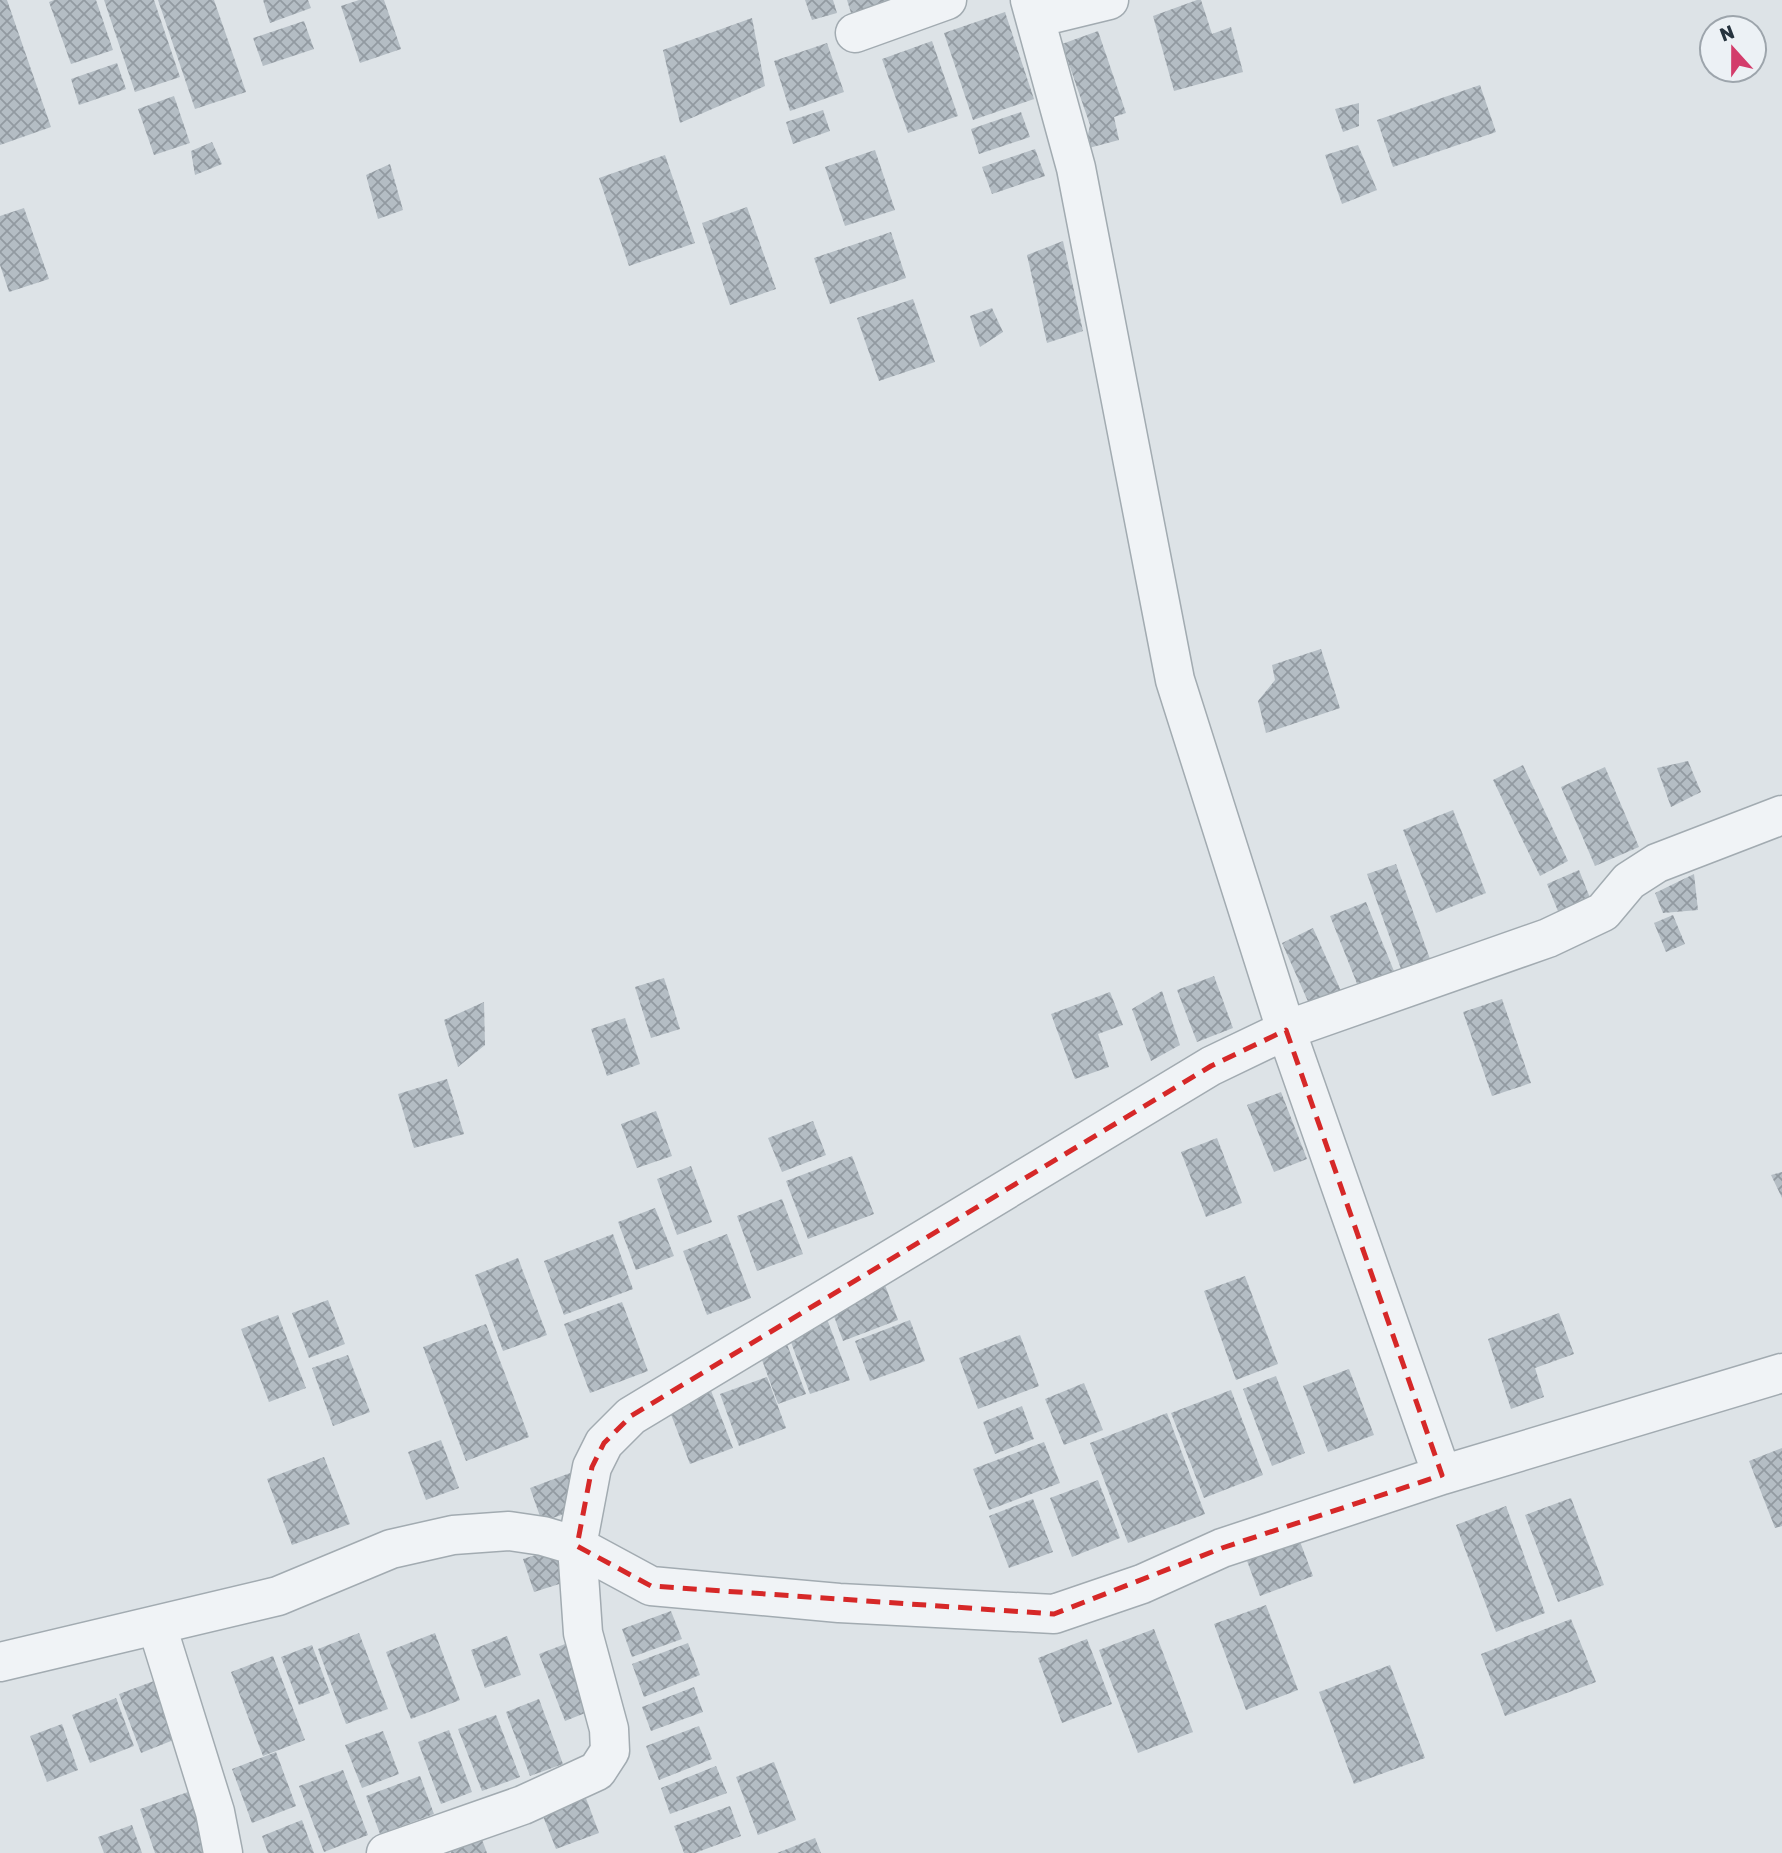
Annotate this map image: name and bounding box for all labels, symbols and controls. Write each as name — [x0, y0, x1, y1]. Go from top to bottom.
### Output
north arrow — [1698, 14, 1768, 84]
text: N — [1717, 20, 1738, 47]

